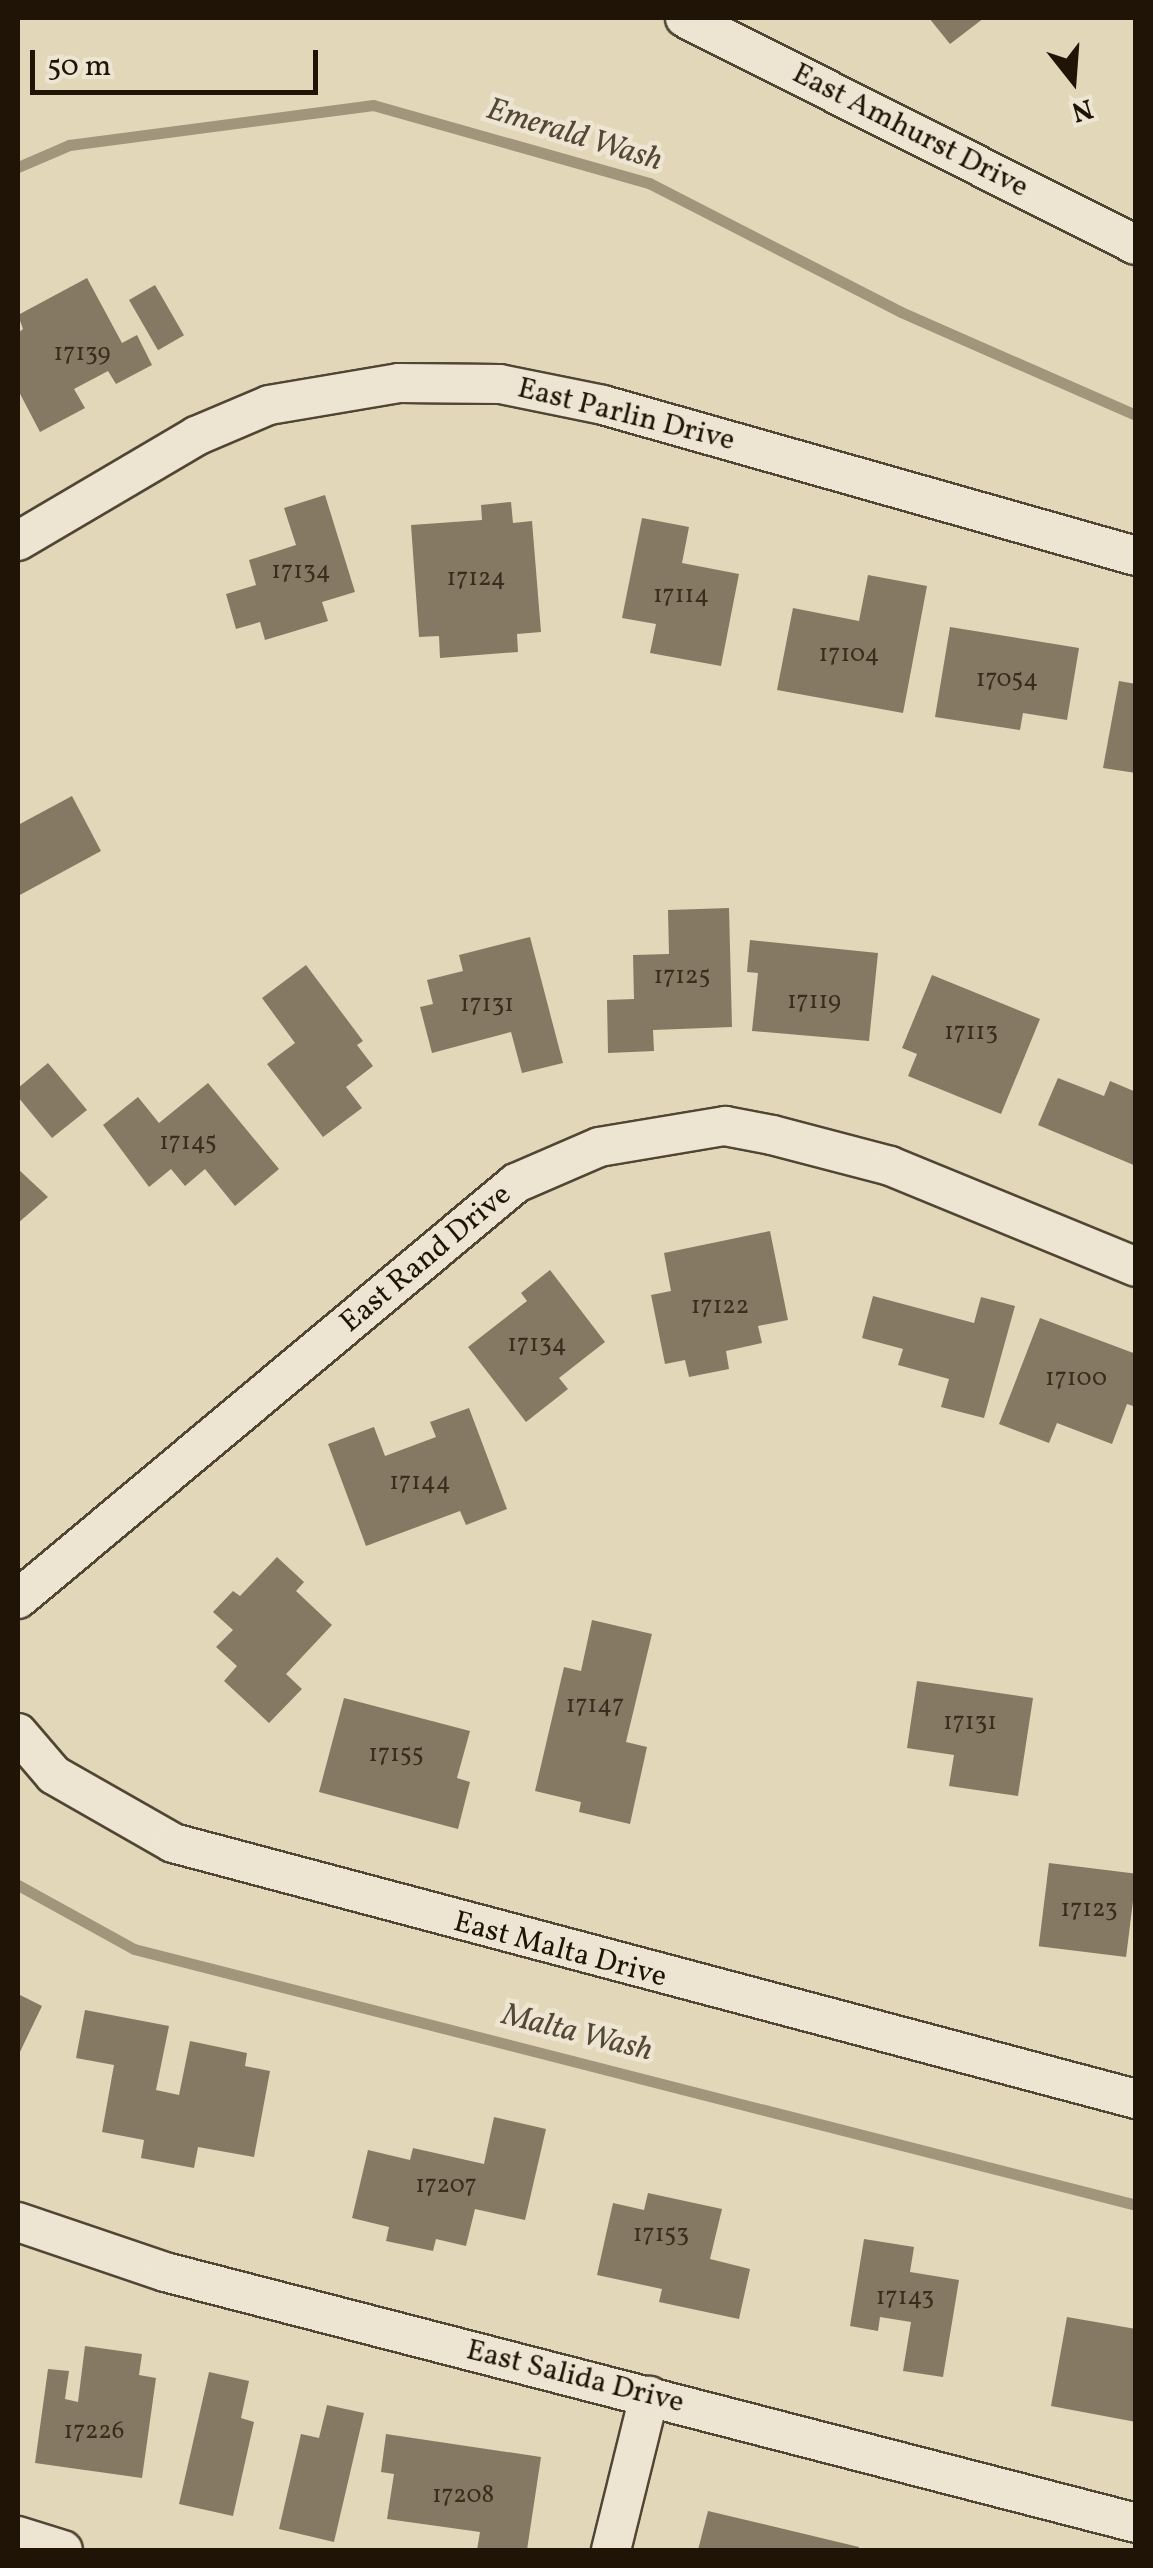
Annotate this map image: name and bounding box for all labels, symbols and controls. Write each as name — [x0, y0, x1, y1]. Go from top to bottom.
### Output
scale bar — [35, 30, 322, 92]
north arrow — [1023, 30, 1123, 130]
text: 50 m — [47, 46, 111, 88]
street label: East Amhurst Drive — [786, 56, 1034, 206]
text: N — [1067, 88, 1097, 131]
water label: Emerald Wash — [481, 91, 667, 181]
house number: 17139 — [54, 339, 110, 369]
street label: East Parlin Drive — [514, 371, 738, 459]
house number: 17134 — [271, 557, 331, 587]
house number: 17124 — [446, 564, 506, 594]
house number: 17114 — [653, 581, 709, 611]
house number: 17104 — [819, 640, 879, 670]
house number: 17054 — [976, 665, 1038, 695]
house number: 17125 — [654, 962, 710, 992]
house number: 17119 — [787, 987, 841, 1017]
house number: 17131 — [460, 990, 514, 1020]
house number: 17113 — [944, 1018, 998, 1048]
house number: 17145 — [159, 1128, 217, 1158]
street label: East Rand Drive — [333, 1177, 519, 1341]
house number: 17122 — [691, 1292, 749, 1322]
house number: 17134 — [507, 1330, 567, 1360]
house number: 17100 — [1045, 1364, 1107, 1394]
house number: 17144 — [389, 1468, 451, 1498]
house number: 17147 — [566, 1691, 624, 1721]
house number: 17131 — [943, 1708, 997, 1738]
house number: 17155 — [368, 1740, 424, 1770]
house number: 17123 — [1060, 1895, 1118, 1925]
street label: East Malta Drive — [450, 1904, 670, 1996]
water label: Malta Wash — [498, 1997, 656, 2071]
house number: 17207 — [415, 2171, 477, 2201]
house number: 17153 — [633, 2220, 689, 2250]
house number: 17143 — [876, 2283, 934, 2313]
street label: East Salida Drive — [462, 2333, 688, 2421]
house number: 17226 — [64, 2417, 124, 2447]
house number: 17208 — [432, 2481, 494, 2511]

